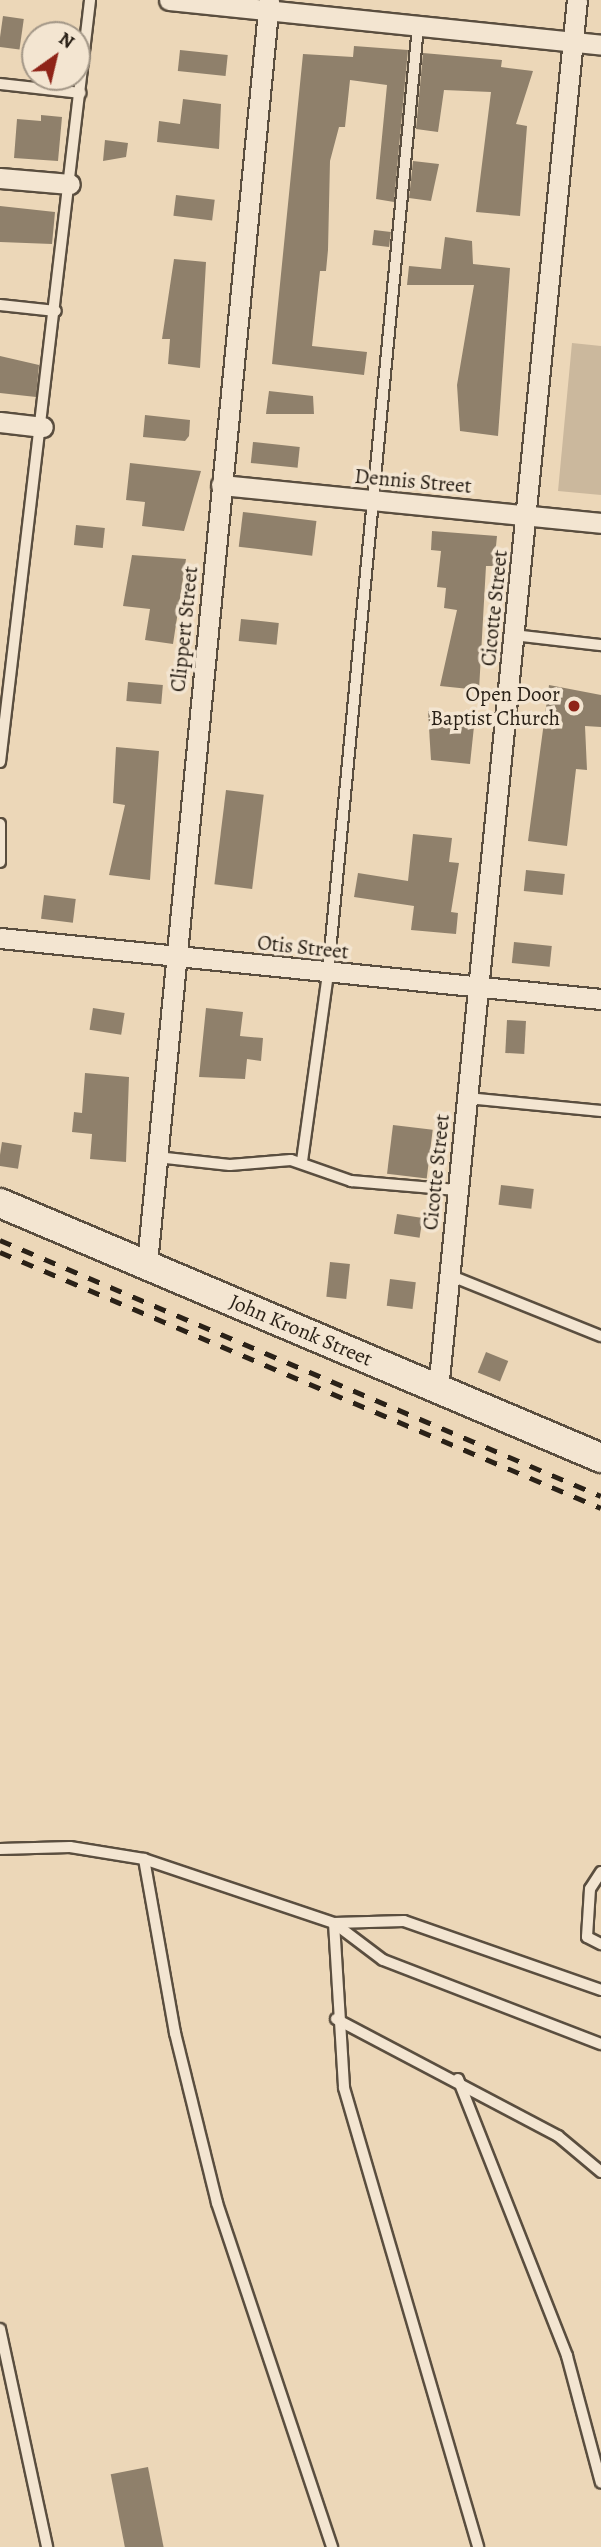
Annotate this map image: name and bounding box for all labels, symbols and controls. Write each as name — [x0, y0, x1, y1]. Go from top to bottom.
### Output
north arrow — [21, 21, 91, 91]
text: N — [54, 26, 80, 55]
street label: Dennis Street — [353, 463, 473, 499]
street label: Cicotte Street — [475, 549, 513, 667]
street label: Clippert Street — [165, 565, 203, 693]
place label: Open Door Baptist Church — [431, 681, 560, 731]
marker: Open Door Baptist Church — [566, 698, 582, 714]
street label: Otis Street — [256, 930, 350, 964]
street label: Cicotte Street — [417, 1113, 455, 1231]
street label: John Kronk Street — [226, 1289, 376, 1371]

